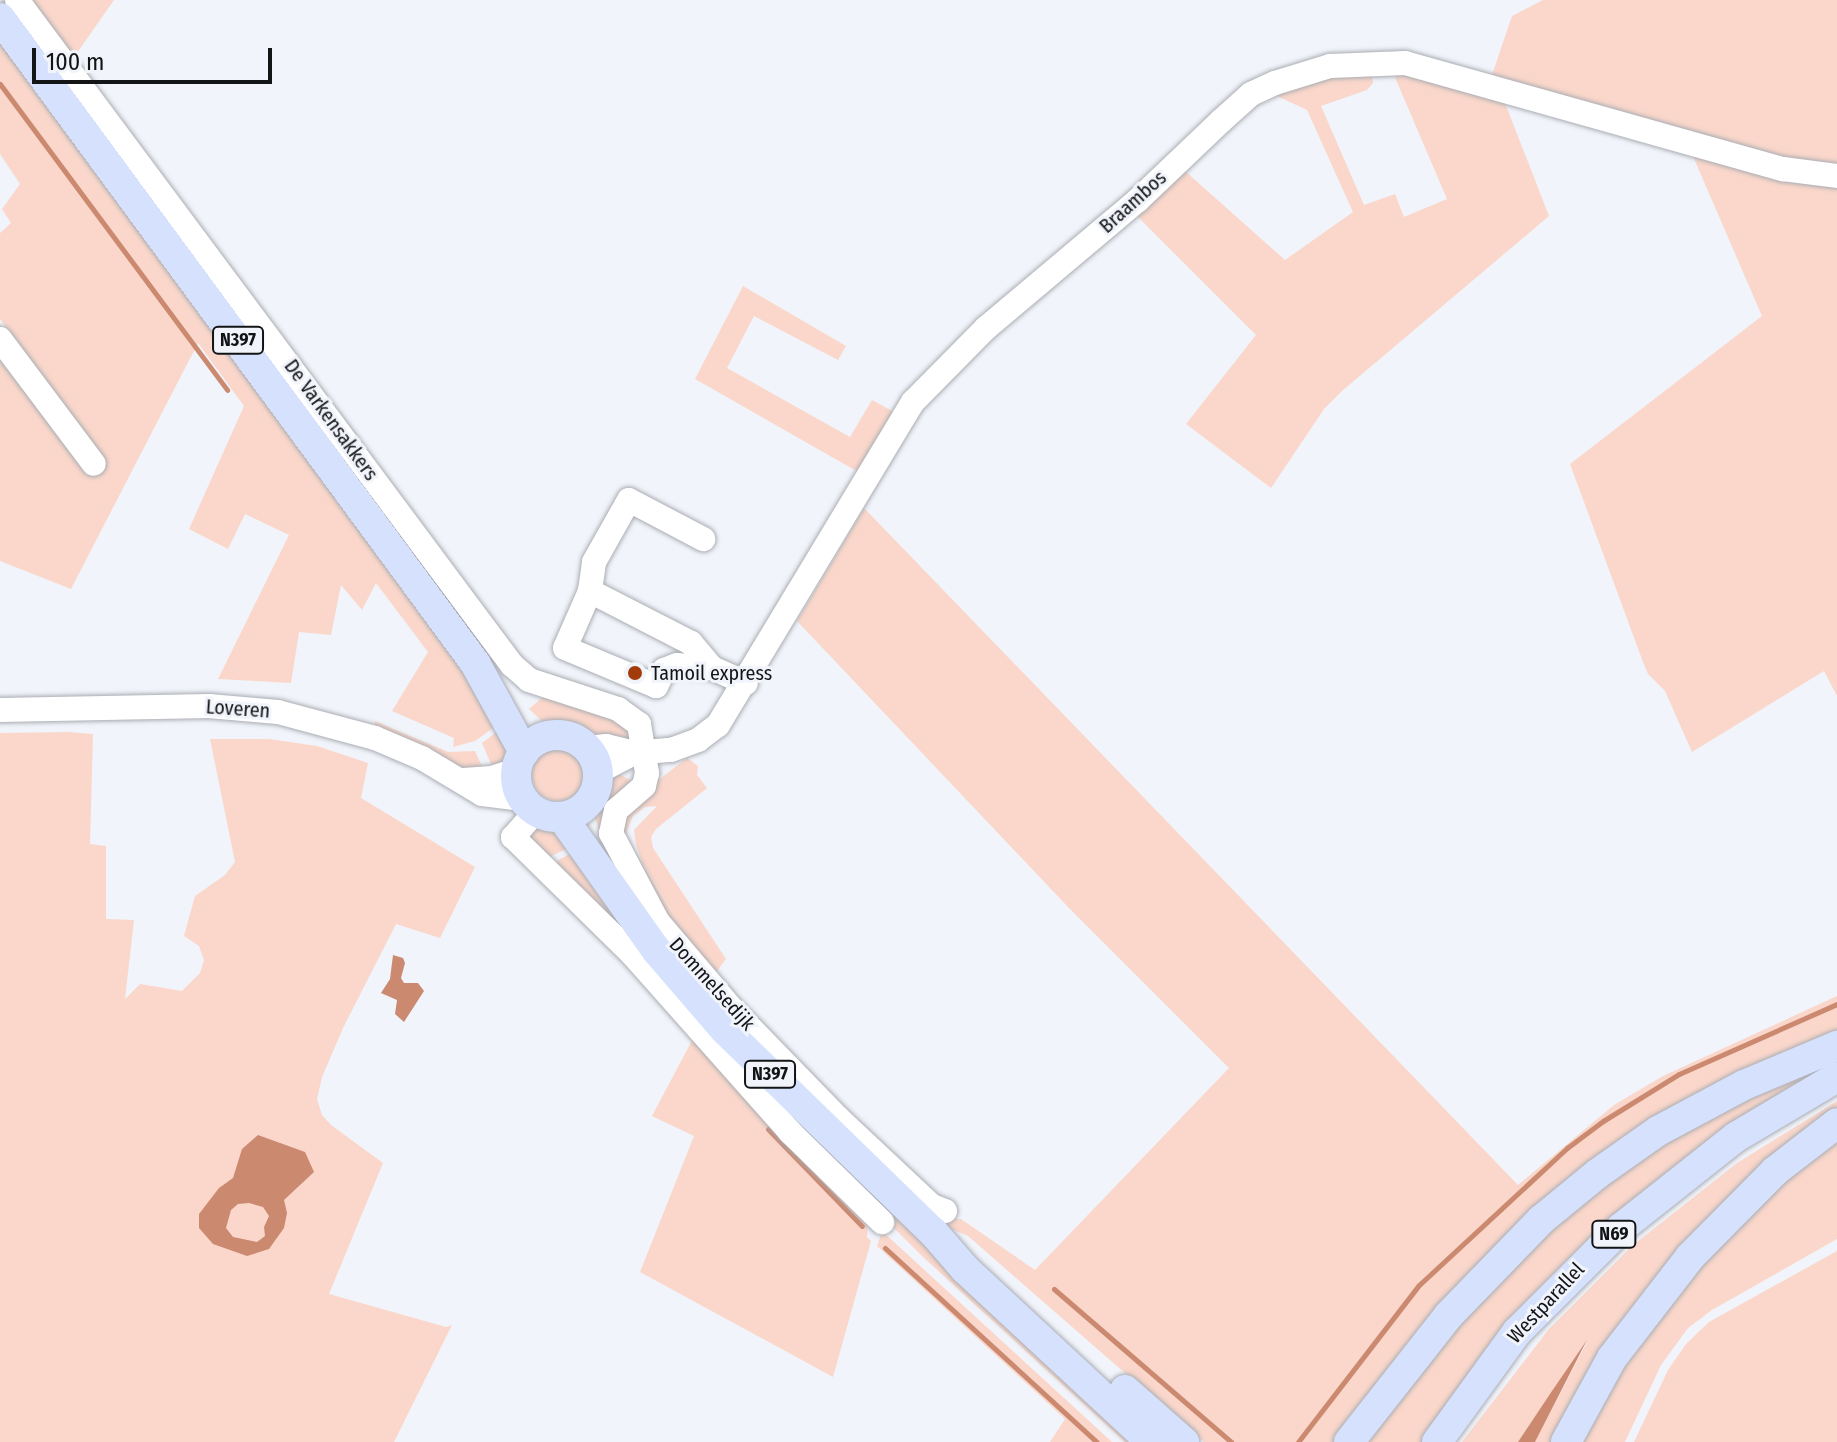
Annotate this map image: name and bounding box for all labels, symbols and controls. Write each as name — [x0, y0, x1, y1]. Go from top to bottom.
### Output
scale bar — [36, 32, 276, 82]
text: 100 m — [46, 48, 104, 76]
street label: Braambos — [1095, 166, 1171, 238]
road number: N397 — [212, 326, 264, 354]
street label: De Varkensakkers — [279, 355, 383, 485]
place label: Tamoil express — [651, 661, 772, 685]
marker: Tamoil express — [626, 664, 644, 682]
street label: Loveren — [205, 695, 271, 723]
street label: Dommelsedijk — [664, 933, 760, 1035]
road number: N397 — [744, 1060, 796, 1088]
road number: N69 — [1590, 1220, 1638, 1248]
street label: Westparallel — [1503, 1258, 1589, 1348]

